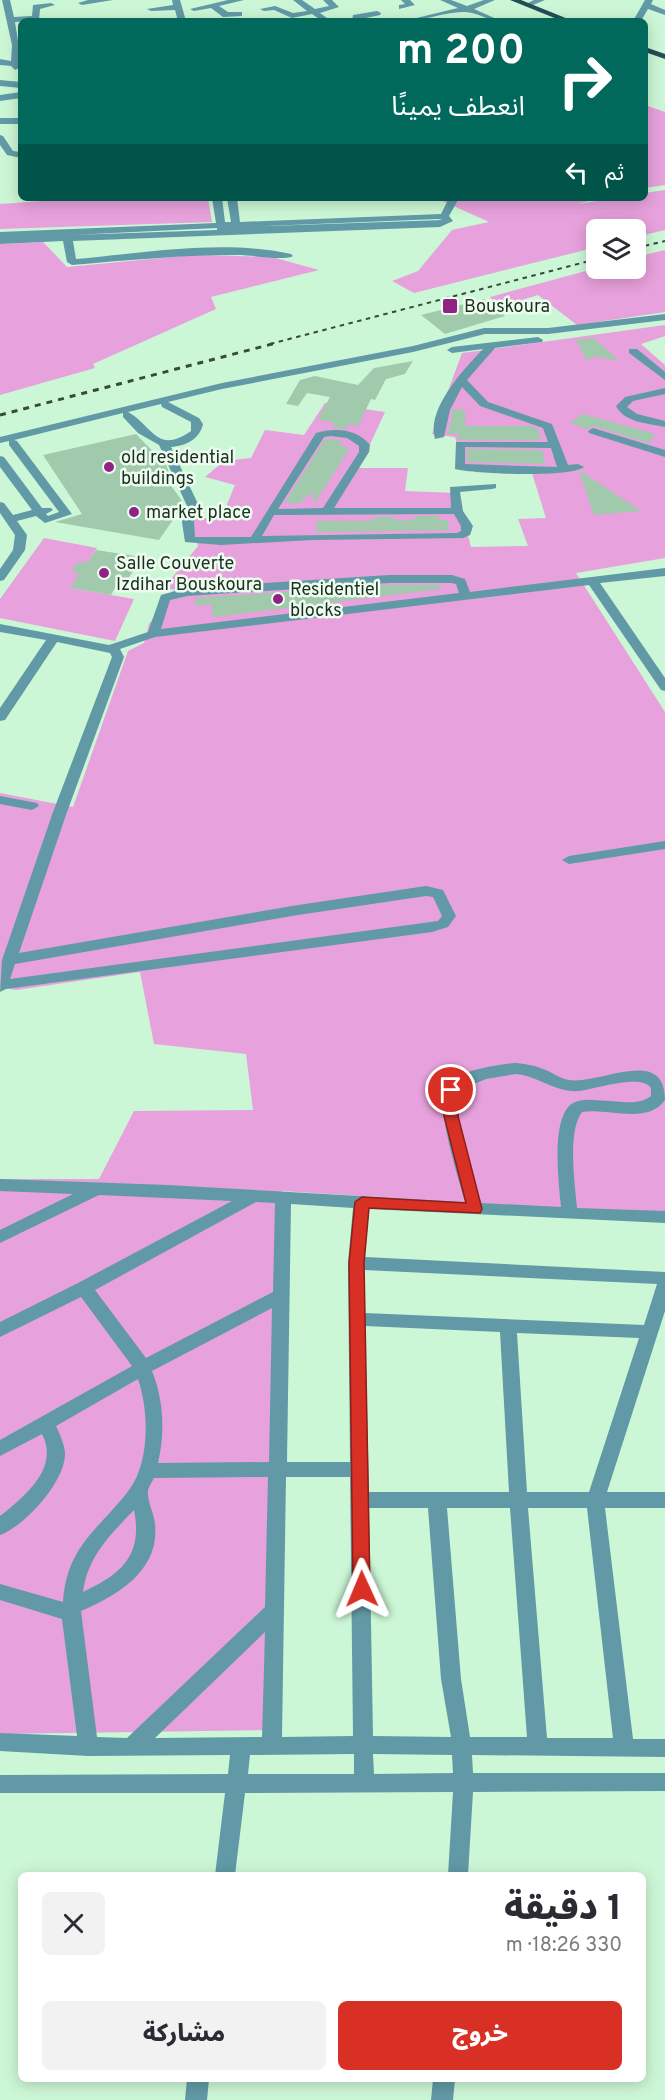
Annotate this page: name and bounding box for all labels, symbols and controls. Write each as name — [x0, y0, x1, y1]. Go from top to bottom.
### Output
text: 200 m — [397, 26, 525, 79]
icon: right — [546, 42, 624, 120]
text: انعطف يمينًا — [391, 91, 525, 125]
icon: left — [560, 156, 593, 189]
text: ثم — [605, 161, 624, 188]
map controls — [586, 219, 646, 279]
button: layers — [586, 219, 646, 279]
place label: Bouskoura — [464, 296, 550, 319]
marker: Bouskoura — [441, 297, 459, 315]
place label: old residential buildings — [121, 447, 234, 491]
marker: old residential buildings — [102, 460, 116, 474]
place label: market place — [146, 502, 251, 525]
marker: market place — [127, 505, 141, 519]
place label: Salle Couverte Izdihar Bouskoura — [116, 553, 262, 597]
marker: Salle Couverte Izdihar Bouskoura — [97, 566, 111, 580]
place label: Residentiel blocks — [290, 579, 379, 623]
marker: Residentiel blocks — [271, 592, 285, 606]
pin — [425, 1064, 476, 1115]
icon: arrive — [434, 1073, 467, 1106]
position arrow — [330, 1557, 394, 1621]
text: 1 دقيقة — [504, 1887, 622, 1933]
button: close — [42, 1892, 105, 1955]
text: 330 m · 18:26 — [506, 1933, 622, 1959]
button: مشاركة — [42, 2001, 326, 2070]
button: خروج — [338, 2001, 622, 2070]

